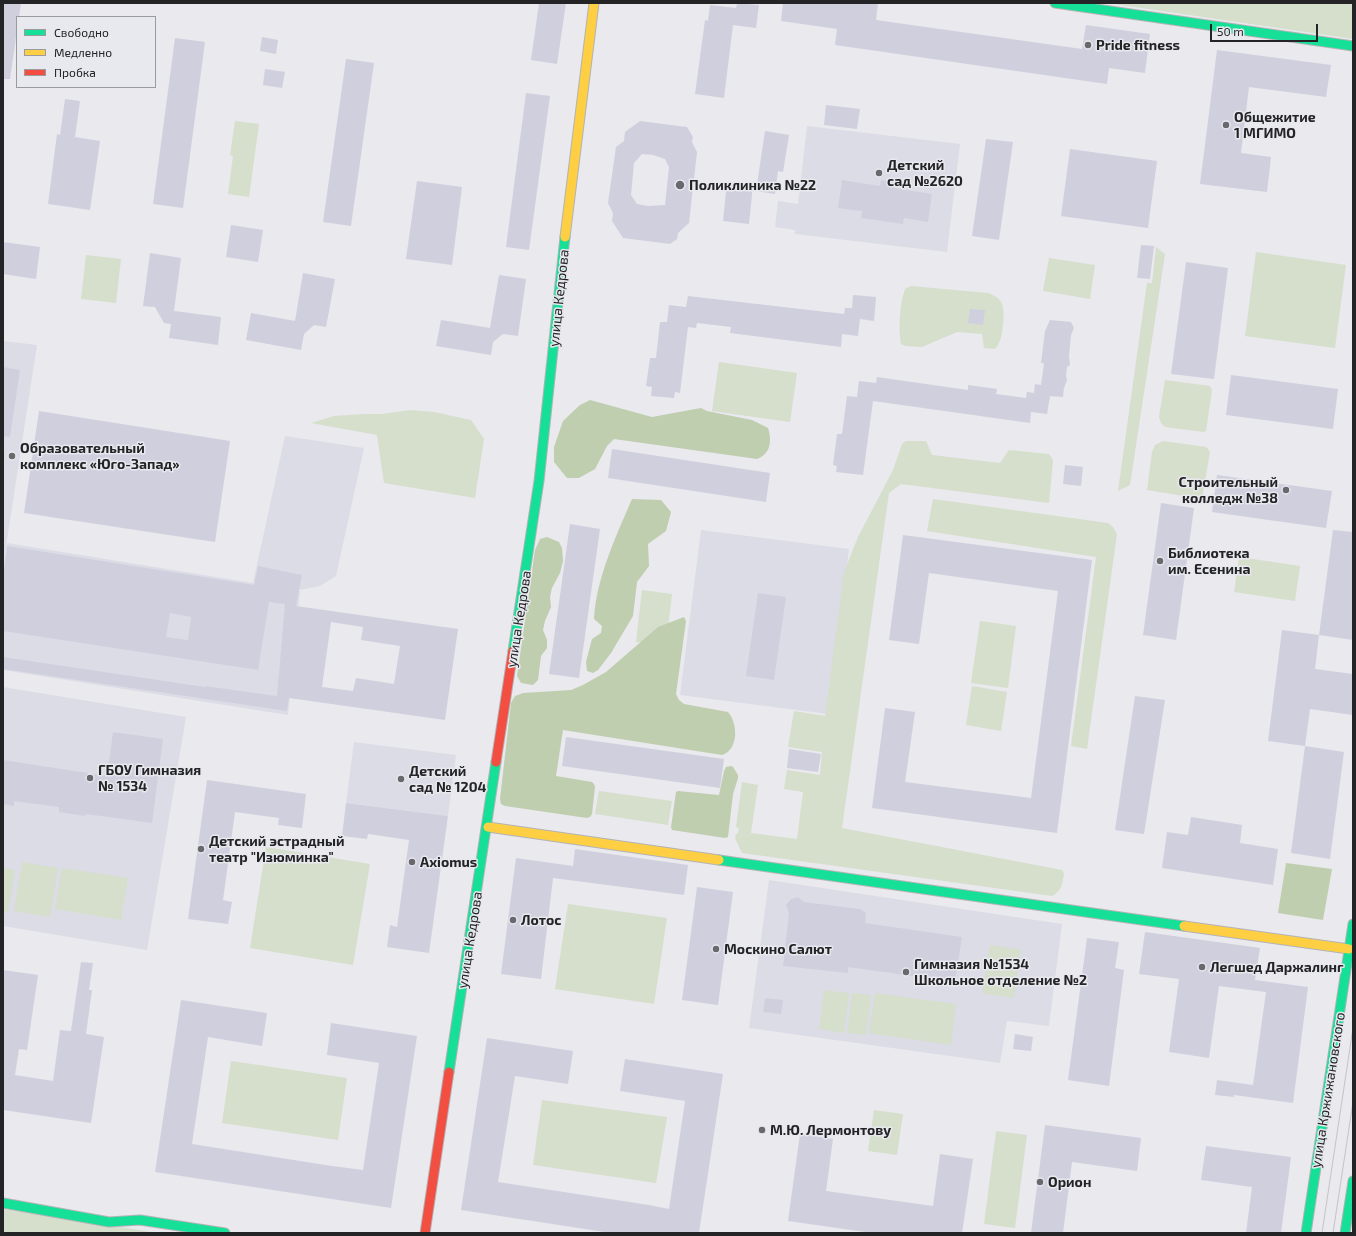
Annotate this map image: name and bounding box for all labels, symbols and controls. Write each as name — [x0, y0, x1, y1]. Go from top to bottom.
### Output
legend — [16, 16, 156, 88]
scale bar — [1212, 16, 1320, 42]
text: 50 m — [1217, 24, 1244, 38]
text: Свободно — [54, 25, 109, 39]
place label: Pride fitness — [1096, 37, 1180, 53]
marker: Pride fitness — [1083, 40, 1093, 50]
text: Медленно — [54, 45, 112, 59]
text: Пробка — [54, 65, 96, 79]
place label: Общежитие 1 МГИМО — [1234, 109, 1316, 142]
marker: Общежитие 1 МГИМО — [1221, 120, 1231, 130]
place label: Детский сад №2620 — [887, 157, 963, 190]
marker: Детский сад №2620 — [874, 168, 884, 178]
place label: Поликлиника №22 — [689, 177, 816, 193]
marker: Поликлиника №22 — [674, 179, 686, 191]
street label: улица Кедрова — [546, 248, 572, 348]
place label: Образовательный комплекс «Юго-Запад» — [20, 440, 180, 472]
marker: Образовательный комплекс «Юго-Запад» — [7, 451, 17, 461]
place label: Строительный колледж №38 — [1178, 474, 1278, 506]
marker: Строительный колледж №38 — [1281, 485, 1291, 495]
place label: Библиотека им. Есенина — [1168, 545, 1250, 578]
marker: Библиотека им. Есенина — [1155, 556, 1165, 566]
street label: улица Кедрова — [503, 569, 535, 669]
place label: ГБОУ Гимназия № 1534 — [98, 762, 201, 794]
place label: Детский сад № 1204 — [409, 763, 486, 796]
marker: ГБОУ Гимназия № 1534 — [85, 773, 95, 783]
marker: Детский сад № 1204 — [396, 774, 406, 784]
place label: Детский эстрадный театр "Изюминка" — [209, 833, 344, 866]
marker: Детский эстрадный театр "Изюминка" — [196, 844, 206, 854]
place label: Axiomus — [420, 854, 477, 870]
marker: Axiomus — [407, 857, 417, 867]
street label: улица Кедрова — [454, 890, 486, 990]
place label: Лотос — [521, 912, 561, 928]
marker: Лотос — [508, 915, 518, 925]
place label: Москино Салют — [724, 941, 832, 957]
marker: Москино Салют — [711, 944, 721, 954]
place label: Гимназия №1534 Школьное отделение №2 — [914, 956, 1087, 988]
place label: Легшед Даржалинг — [1210, 959, 1344, 975]
marker: Легшед Даржалинг — [1197, 962, 1207, 972]
marker: Гимназия №1534 Школьное отделение №2 — [901, 967, 911, 977]
street label: улица Кржижановского — [1307, 1011, 1349, 1169]
place label: М.Ю. Лермонтову — [770, 1122, 891, 1138]
marker: М.Ю. Лермонтову — [757, 1125, 767, 1135]
place label: Орион — [1048, 1174, 1091, 1190]
marker: Орион — [1035, 1177, 1045, 1187]

